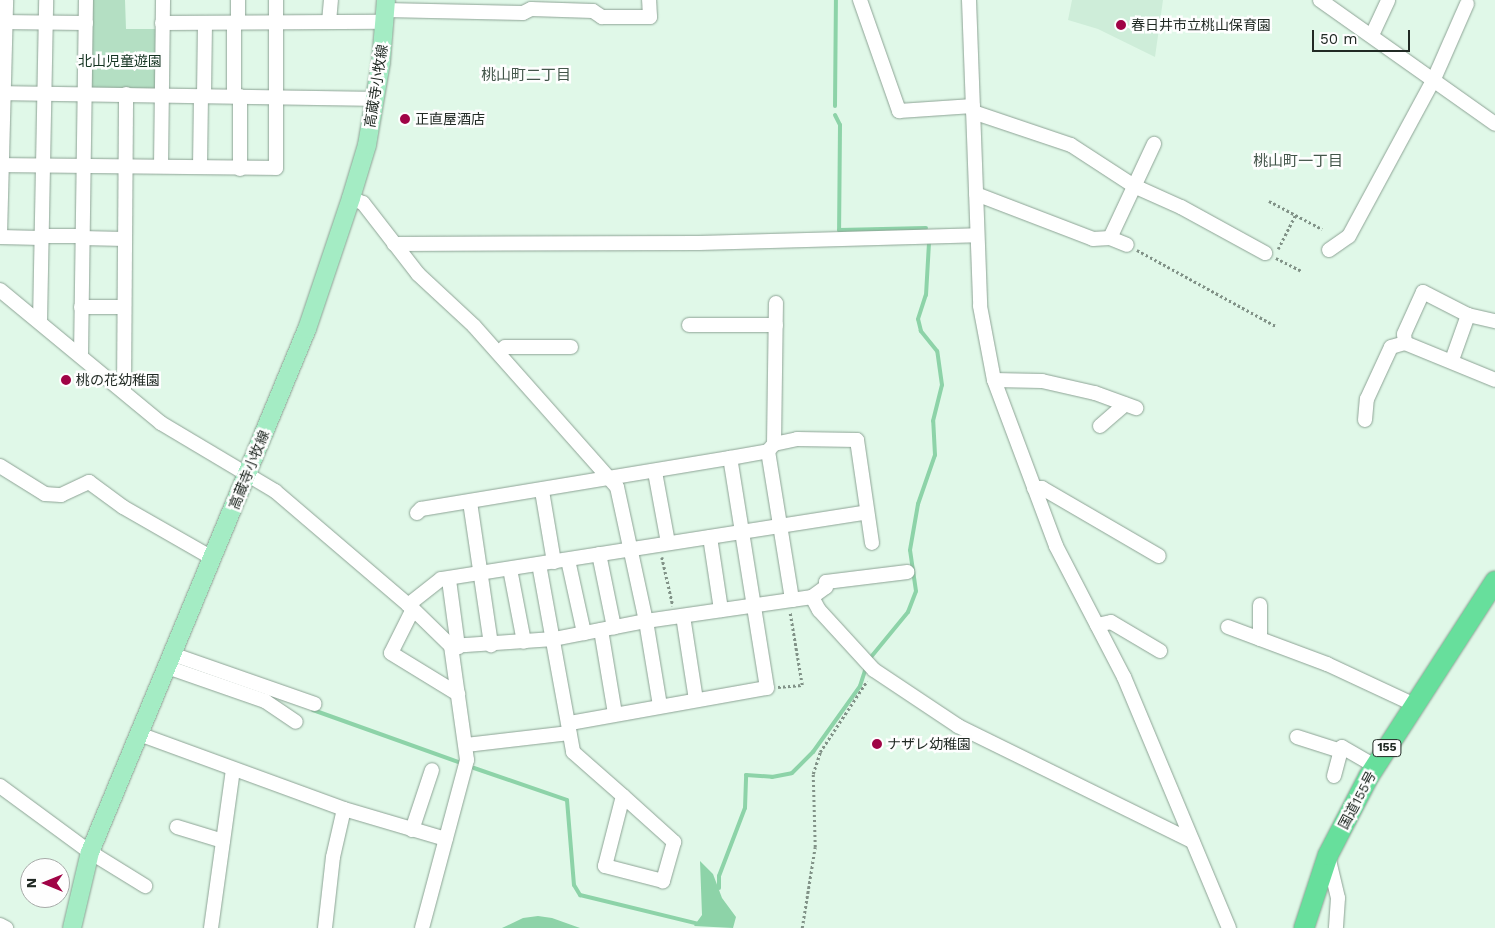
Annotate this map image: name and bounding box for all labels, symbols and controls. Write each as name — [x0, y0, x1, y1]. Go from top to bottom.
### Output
place label: 春日井市立桃山保育園 — [1131, 17, 1271, 33]
marker: 春日井市立桃山保育園 — [1115, 19, 1127, 31]
scale bar — [1315, 20, 1412, 52]
text: 50 m — [1320, 30, 1357, 48]
street label: 高蔵寺小牧線 — [361, 43, 391, 129]
park label: 北山児童遊園 — [78, 53, 162, 69]
district label: 桃山町二丁目 — [481, 67, 571, 85]
place label: 正直屋酒店 — [415, 111, 485, 127]
marker: 正直屋酒店 — [399, 113, 411, 125]
district label: 桃山町一丁目 — [1253, 153, 1343, 171]
place label: 桃の花幼稚園 — [76, 372, 160, 388]
marker: 桃の花幼稚園 — [60, 374, 72, 386]
street label: 高蔵寺小牧線 — [225, 428, 273, 512]
place label: ナザレ幼稚園 — [887, 736, 971, 752]
marker: ナザレ幼稚園 — [871, 738, 883, 750]
road number: 155 — [1372, 738, 1402, 758]
street label: 国道155号 — [1335, 768, 1379, 832]
north arrow — [20, 858, 70, 908]
text: N — [23, 878, 39, 888]

